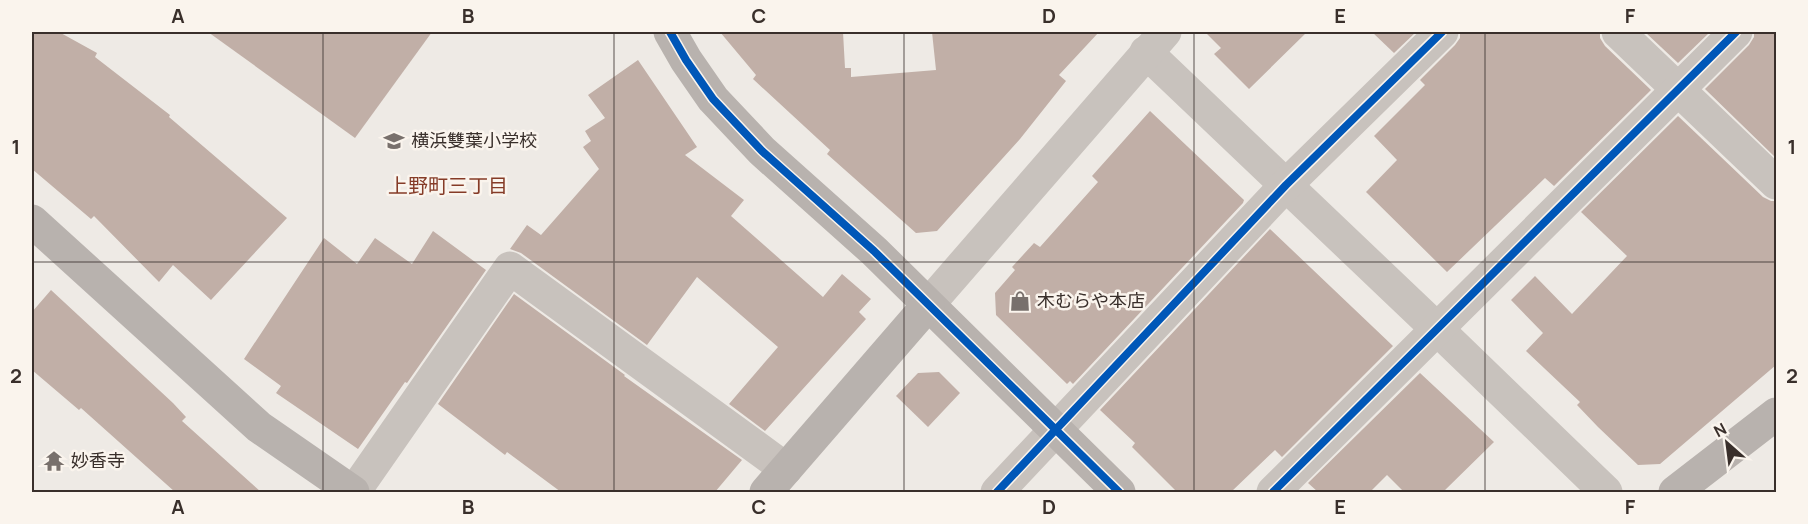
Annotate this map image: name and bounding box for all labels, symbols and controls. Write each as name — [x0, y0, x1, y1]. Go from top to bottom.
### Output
text: A — [171, 2, 185, 29]
text: B — [462, 2, 475, 29]
text: C — [752, 2, 766, 29]
text: D — [1042, 2, 1056, 29]
text: E — [1334, 2, 1346, 29]
text: F — [1625, 2, 1636, 29]
place label: 横浜雙葉小学校 — [411, 128, 537, 152]
school or university icon: 横浜雙葉小学校 — [382, 129, 406, 153]
text: 1 — [12, 133, 20, 160]
text: 1 — [1788, 133, 1796, 160]
district label: 上野町三丁目 — [388, 172, 508, 199]
place label: 木むらや本店 — [1037, 288, 1145, 312]
shop icon: 木むらや本店 — [1008, 289, 1032, 313]
text: 2 — [10, 362, 22, 389]
text: 2 — [1786, 362, 1798, 389]
north arrow — [1697, 413, 1757, 473]
text: N — [1710, 417, 1730, 442]
place label: 妙香寺 — [71, 448, 125, 472]
temple icon: 妙香寺 — [42, 449, 66, 473]
text: A — [171, 493, 185, 520]
text: B — [462, 493, 475, 520]
text: C — [752, 493, 766, 520]
text: D — [1042, 493, 1056, 520]
text: E — [1334, 493, 1346, 520]
text: F — [1625, 493, 1636, 520]

